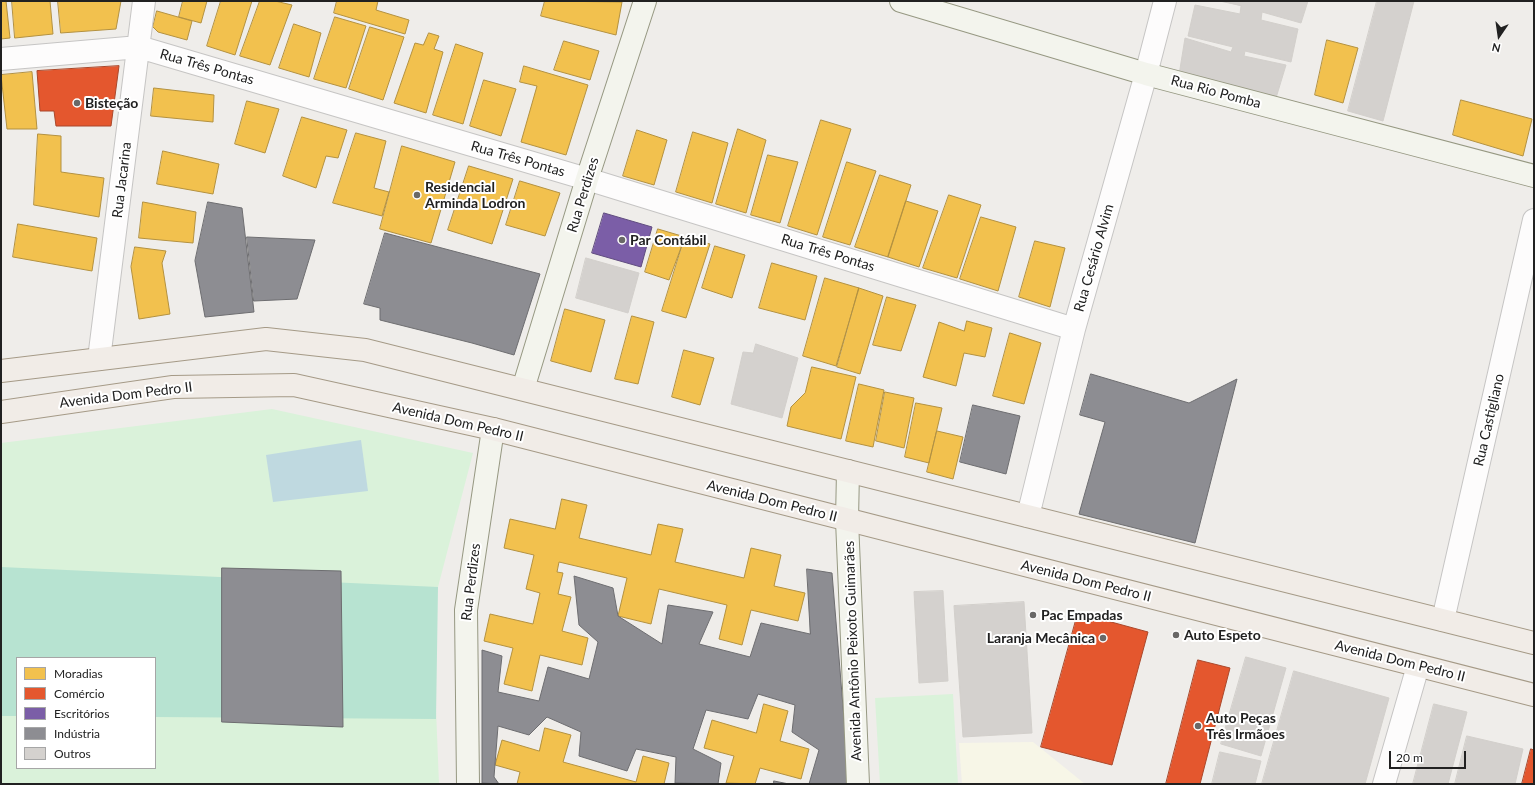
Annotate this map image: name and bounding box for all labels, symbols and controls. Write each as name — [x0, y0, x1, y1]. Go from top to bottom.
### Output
north arrow — [1479, 16, 1519, 56]
text: N — [1491, 41, 1502, 55]
street label: Rua Três Pontas — [158, 46, 256, 88]
street label: Rua Rio Pomba — [1169, 72, 1263, 112]
place label: Bisteção — [85, 95, 138, 111]
marker: Bisteção — [72, 98, 82, 108]
street label: Rua Três Pontas — [469, 138, 567, 180]
street label: Rua Jacarina — [109, 141, 135, 219]
street label: Rua Perdizes — [564, 155, 602, 235]
place label: Residencial Arminda Lodron — [425, 179, 525, 212]
marker: Residencial Arminda Lodron — [412, 190, 422, 200]
street label: Rua Cesário Alvim — [1071, 202, 1117, 314]
street label: Rua Três Pontas — [779, 231, 877, 275]
place label: Par Contábil — [630, 232, 706, 248]
marker: Par Contábil — [617, 235, 627, 245]
street label: Rua Castigliano — [1470, 372, 1508, 468]
street label: Avenida Dom Pedro II — [59, 379, 193, 411]
street label: Avenida Dom Pedro II — [391, 399, 525, 445]
street label: Avenida Dom Pedro II — [705, 477, 839, 525]
street label: Avenida Antônio Peixoto Guimarães — [841, 540, 865, 762]
street label: Rua Perdizes — [458, 542, 484, 622]
street label: Avenida Dom Pedro II — [1019, 557, 1153, 605]
place label: Pac Empadas — [1041, 607, 1123, 623]
marker: Pac Empadas — [1028, 610, 1038, 620]
place label: Auto Espeto — [1184, 627, 1261, 643]
place label: Laranja Mecânica — [987, 630, 1095, 646]
marker: Auto Espeto — [1171, 630, 1181, 640]
marker: Laranja Mecânica — [1098, 633, 1108, 643]
street label: Avenida Dom Pedro II — [1333, 637, 1467, 685]
legend — [16, 657, 156, 769]
text: Moradias — [54, 666, 103, 681]
text: Comércio — [54, 686, 104, 701]
text: Escritórios — [54, 706, 109, 721]
place label: Auto Peças Três Irmãoes — [1206, 710, 1285, 742]
marker: Auto Peças Três Irmãoes — [1193, 721, 1203, 731]
text: Indústria — [54, 726, 100, 741]
scale bar — [1391, 743, 1468, 769]
text: Outros — [54, 746, 91, 761]
text: 20 m — [1396, 750, 1423, 765]

